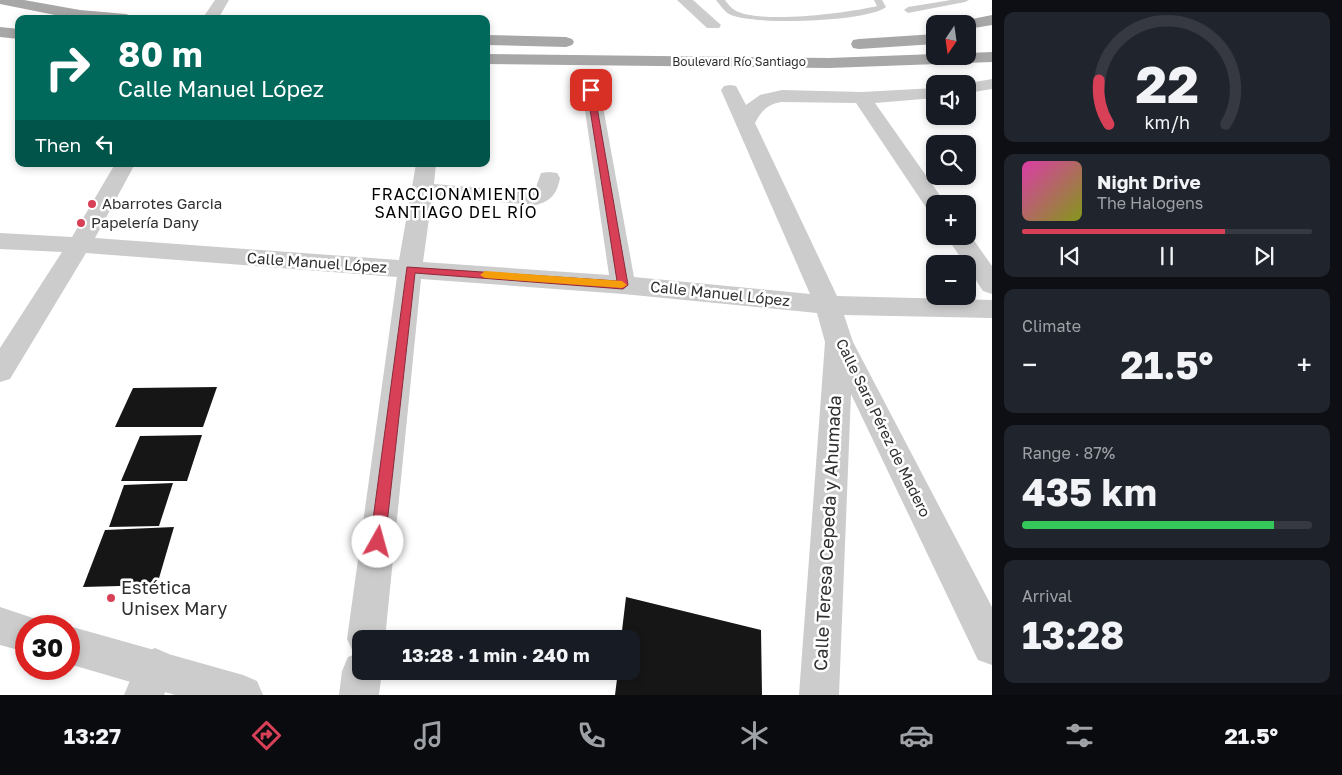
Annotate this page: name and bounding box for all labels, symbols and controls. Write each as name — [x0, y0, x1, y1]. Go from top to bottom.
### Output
north arrow — [926, 15, 976, 65]
map controls — [926, 15, 976, 305]
text: 80 m — [118, 33, 203, 75]
icon: right — [35, 35, 100, 100]
text: 22 — [1135, 52, 1199, 114]
street label: Boulevard Río Santiago — [672, 54, 806, 69]
pin — [570, 69, 612, 111]
text: Calle Manuel López — [118, 75, 324, 102]
button: sound — [926, 75, 976, 125]
icon: arrive — [577, 76, 605, 104]
text: km/h — [1144, 111, 1190, 133]
icon: left — [91, 130, 119, 158]
text: Then — [35, 133, 81, 156]
button: search — [926, 135, 976, 185]
text: Night Drive — [1097, 170, 1201, 193]
district label: FRACCIONAMIENTO SANTIAGO DEL RÍO — [371, 184, 541, 222]
text: The Halogens — [1097, 193, 1203, 213]
place label: Abarrotes Garcia — [102, 194, 222, 212]
button: + — [926, 195, 976, 245]
marker: Abarrotes Garcia — [86, 198, 98, 210]
place label: Papelería Dany — [91, 213, 199, 231]
marker: Papelería Dany — [75, 217, 87, 229]
icon: previous — [1056, 242, 1084, 270]
icon: pause — [1153, 242, 1181, 270]
icon: next — [1250, 242, 1278, 270]
street label: Calle Manuel López — [246, 248, 388, 276]
button: − — [926, 255, 976, 305]
street label: Calle Manuel López — [649, 277, 791, 309]
text: Climate — [1022, 316, 1081, 336]
street label: Calle Sara Pérez de Madero — [833, 335, 935, 520]
text: 21.5° — [1121, 342, 1213, 387]
text: − — [1022, 348, 1037, 381]
text: + — [1297, 348, 1312, 381]
street label: Calle Teresa Cepeda y Ahumada — [809, 395, 845, 671]
text: Range · 87% — [1022, 443, 1115, 463]
text: 435 km — [1022, 469, 1157, 514]
position arrow — [351, 515, 403, 567]
place label: Estética Unisex Mary — [121, 576, 227, 619]
text: Arrival — [1022, 586, 1072, 606]
marker: Estética Unisex Mary — [105, 592, 117, 604]
text: 13:28 — [1022, 612, 1124, 657]
speed limit sign: 30 — [15, 615, 80, 680]
text: 13:28 · 1 min · 240 m — [402, 643, 590, 666]
icon: directions — [249, 718, 284, 753]
icon: music — [411, 718, 446, 753]
icon: phone — [574, 718, 609, 753]
icon: climate — [737, 718, 772, 753]
icon: car — [899, 718, 934, 753]
icon: filters — [1062, 718, 1097, 753]
text: 13:27 — [64, 722, 121, 749]
text: 21.5° — [1224, 722, 1278, 749]

